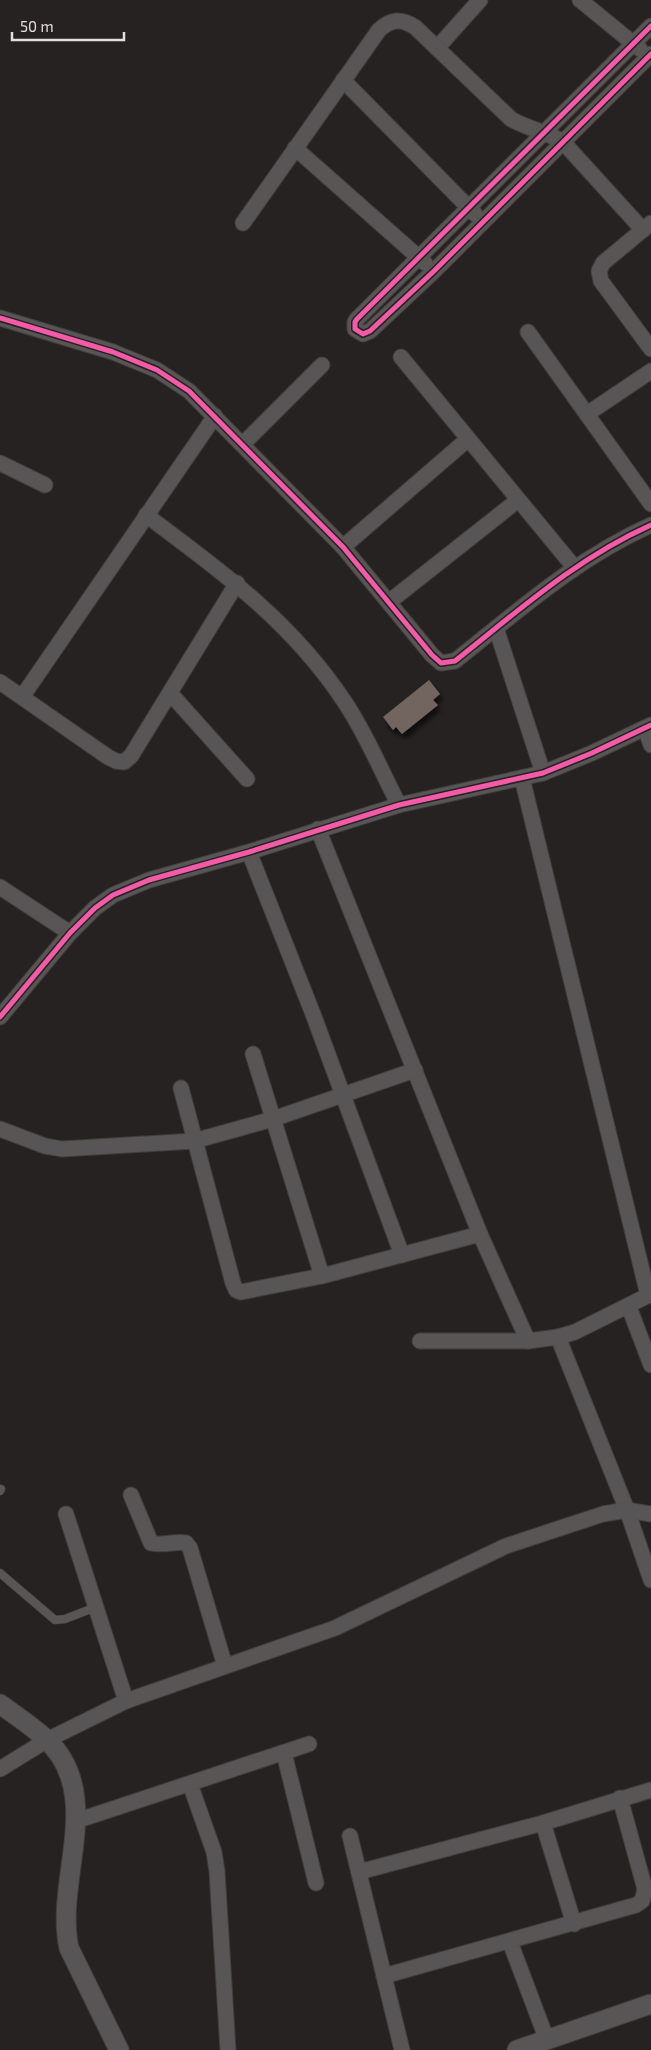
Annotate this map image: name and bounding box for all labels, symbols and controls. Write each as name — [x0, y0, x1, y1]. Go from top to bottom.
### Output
scale bar — [12, 10, 125, 42]
text: 50 m — [20, 17, 54, 35]

